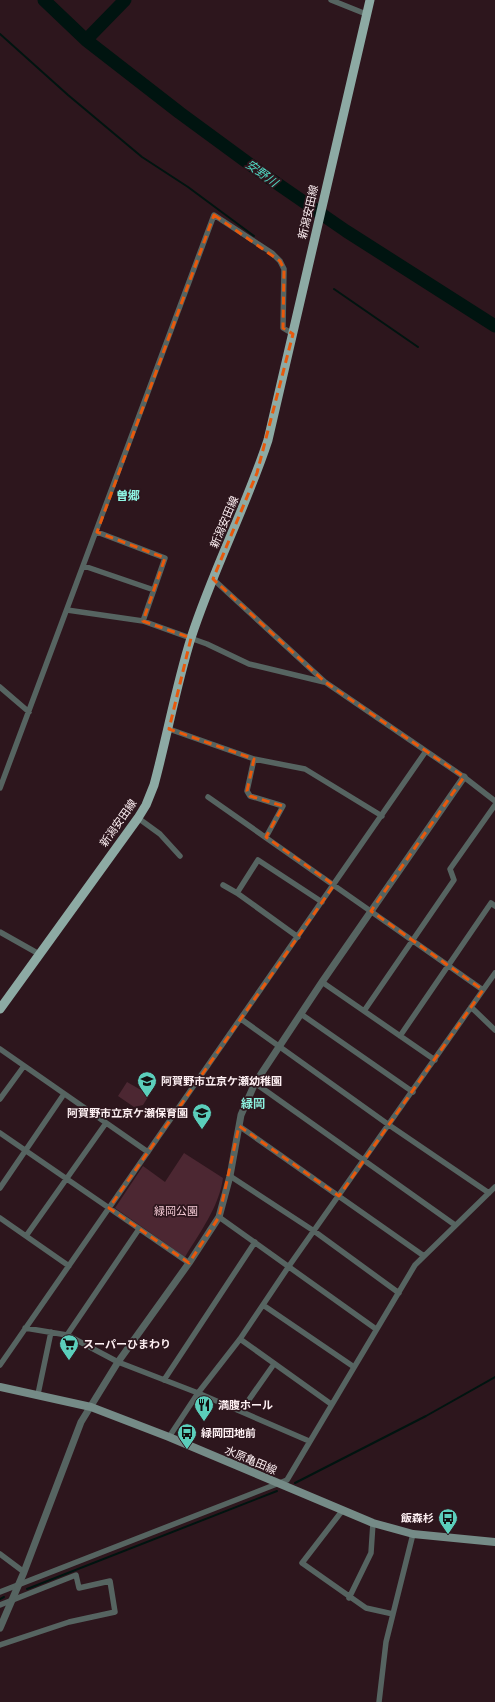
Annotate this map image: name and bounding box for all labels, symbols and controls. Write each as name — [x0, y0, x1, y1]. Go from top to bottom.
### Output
water label: 安野川 — [243, 156, 283, 191]
street label: 新潟安田線 — [295, 184, 321, 240]
district label: 曽郷 — [116, 488, 140, 503]
street label: 新潟安田線 — [207, 494, 241, 550]
street label: 新潟安田線 — [96, 796, 140, 850]
school or university icon: 阿賀野市立京ケ瀬幼稚園 — [136, 1070, 158, 1098]
place label: 阿賀野市立京ケ瀬幼稚園 — [161, 1074, 282, 1088]
district label: 緑岡 — [241, 1096, 265, 1111]
school or university icon: 阿賀野市立京ケ瀬保育園 — [191, 1102, 213, 1130]
place label: 阿賀野市立京ケ瀬保育園 — [67, 1106, 188, 1120]
park label: 緑岡公園 — [154, 1204, 198, 1218]
supermarket icon: スーパーひまわり — [58, 1333, 80, 1361]
place label: スーパーひまわり — [83, 1337, 171, 1351]
restaurant icon: 満腹ホール — [193, 1394, 215, 1422]
place label: 満腹ホール — [218, 1398, 273, 1412]
bus stop icon: 緑岡団地前 — [176, 1422, 198, 1450]
place label: 緑岡団地前 — [201, 1426, 256, 1440]
street label: 水原亀田線 — [223, 1443, 279, 1477]
bus stop icon: 飯森杉 — [437, 1507, 459, 1535]
place label: 飯森杉 — [400, 1511, 434, 1525]

